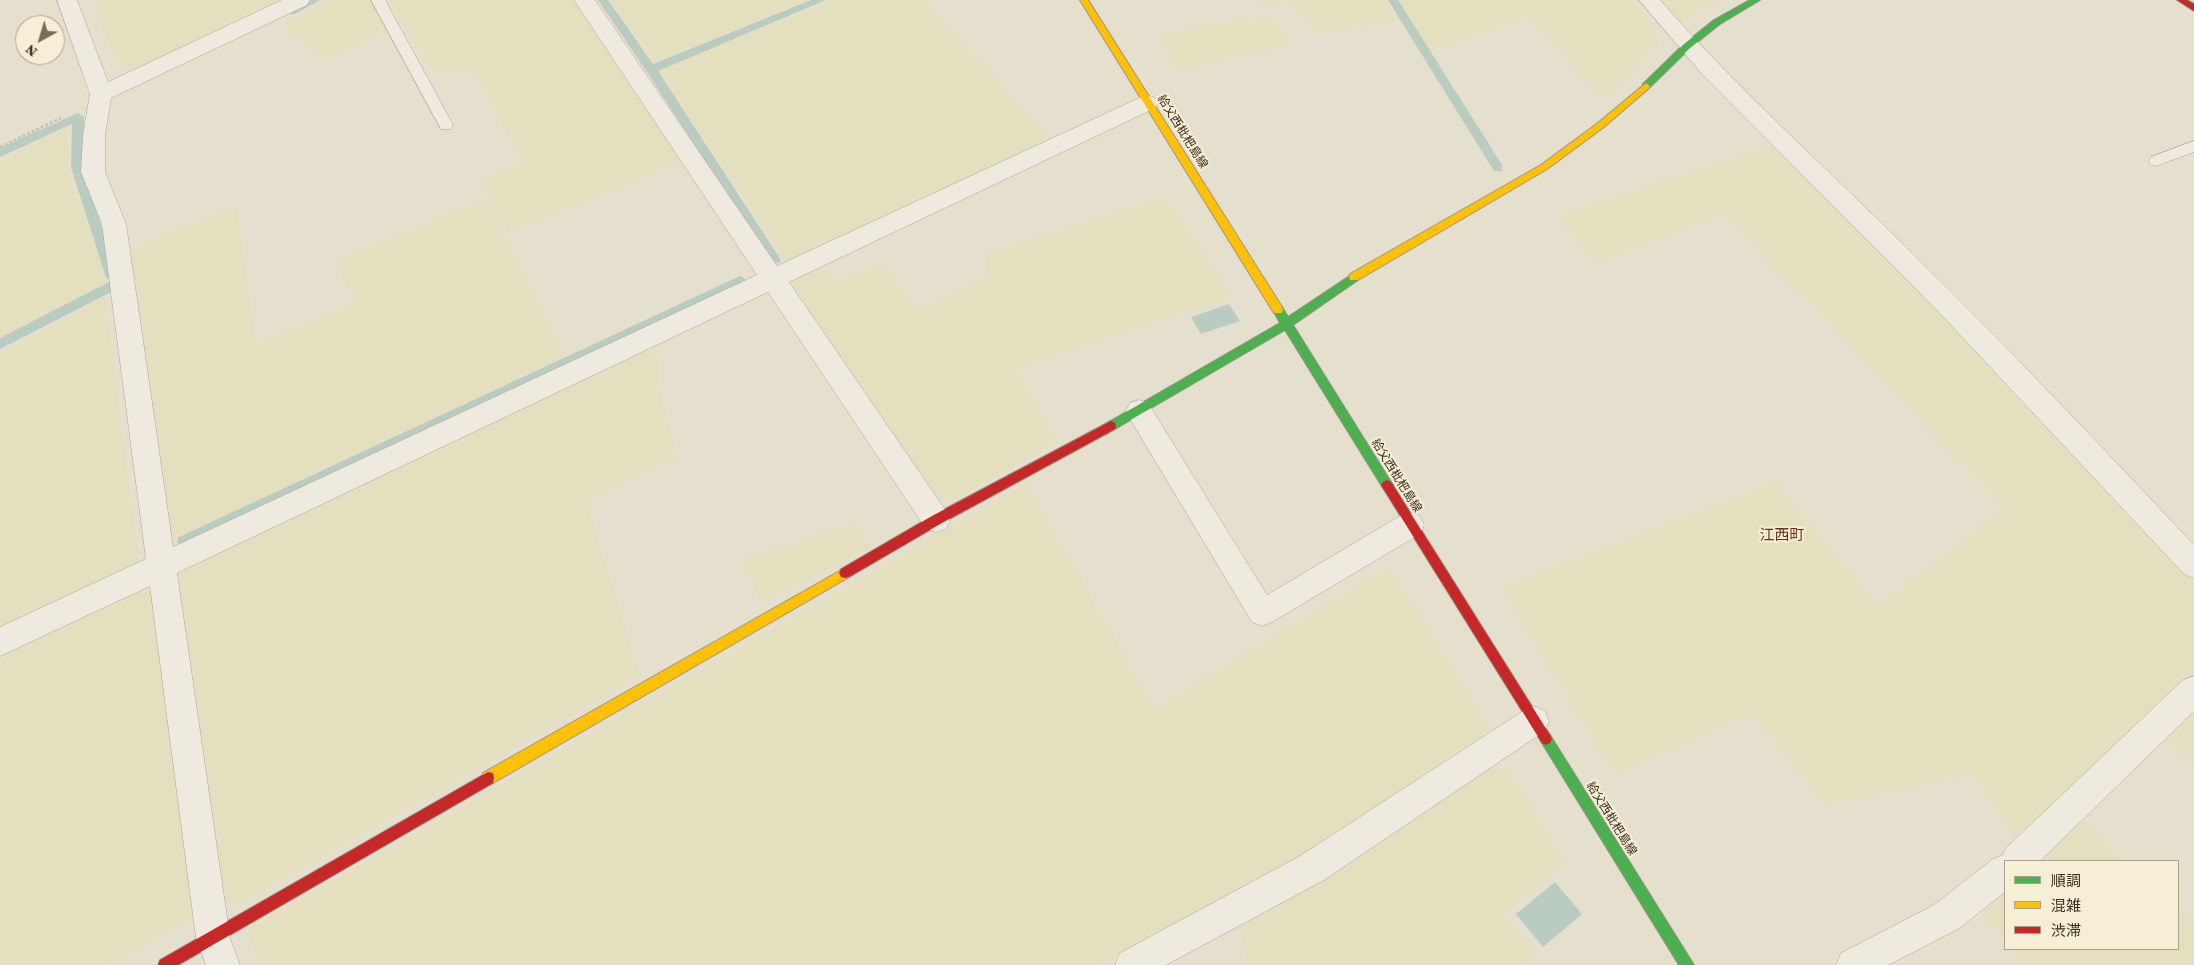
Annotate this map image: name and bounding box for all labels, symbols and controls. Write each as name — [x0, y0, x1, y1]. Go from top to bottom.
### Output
north arrow — [15, 15, 65, 65]
text: N — [21, 40, 41, 62]
street label: 給父西枇杷島線 — [1154, 93, 1210, 171]
street label: 給父西枇杷島線 — [1368, 437, 1424, 515]
district label: 江西町 — [1760, 527, 1804, 545]
street label: 給父西枇杷島線 — [1583, 780, 1639, 858]
legend — [2004, 860, 2179, 950]
text: 順調 — [2051, 870, 2081, 891]
text: 混雑 — [2051, 895, 2081, 916]
text: 渋滞 — [2051, 920, 2081, 941]

